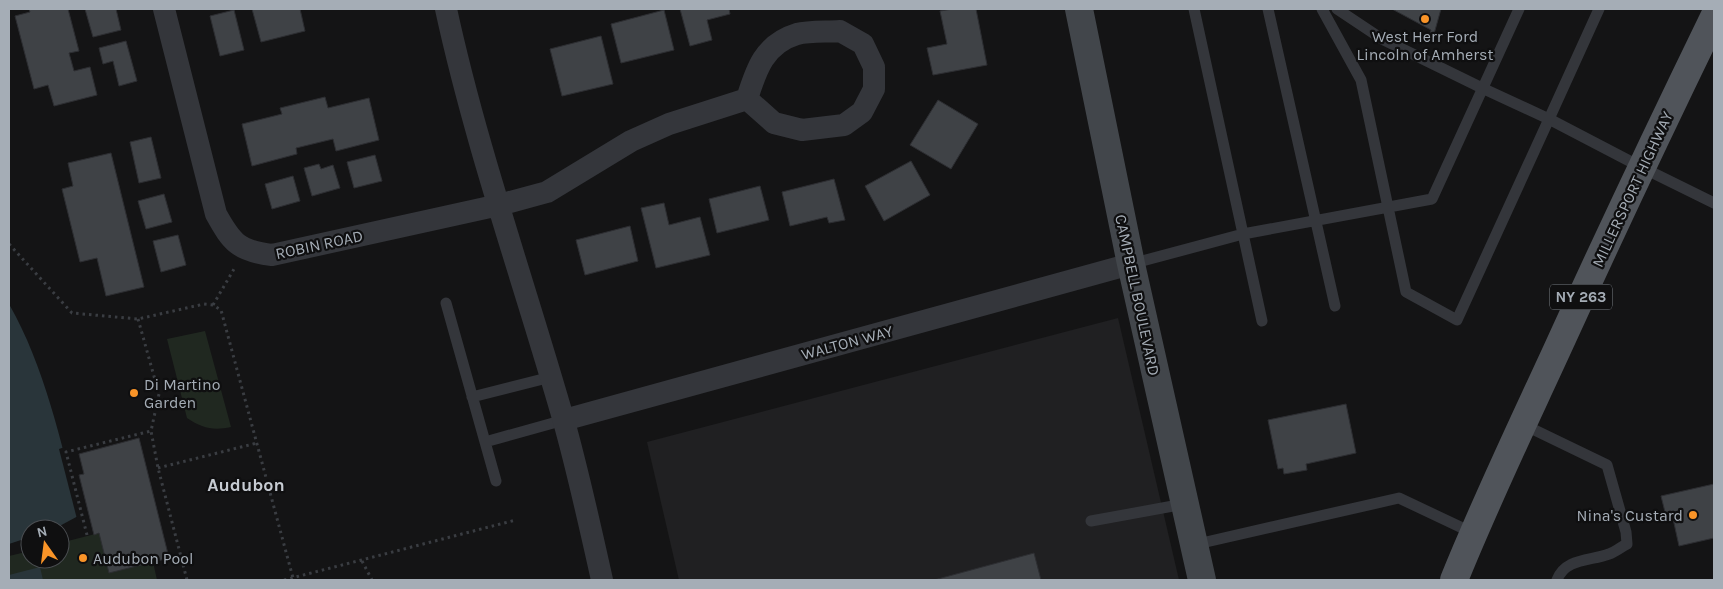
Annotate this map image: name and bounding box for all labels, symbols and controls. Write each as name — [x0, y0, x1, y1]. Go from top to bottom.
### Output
marker: West Herr Ford Lincoln of Amherst — [1419, 13, 1431, 25]
place label: West Herr Ford Lincoln of Amherst — [1356, 27, 1494, 64]
street label: MILLERSPORT HIGHWAY — [1588, 108, 1677, 270]
street label: CAMPBELL BOULEVARD — [1111, 213, 1164, 377]
street label: ROBIN ROAD — [274, 226, 365, 263]
road number: NY 263 — [1550, 284, 1612, 310]
street label: WALTON WAY — [799, 321, 895, 364]
place label: Di Martino Garden — [144, 375, 220, 412]
marker: Di Martino Garden — [128, 387, 140, 399]
district label: Audubon — [207, 474, 285, 496]
place label: Nina's Custard — [1576, 506, 1683, 525]
marker: Nina's Custard — [1687, 509, 1699, 521]
north arrow — [20, 519, 70, 569]
text: N — [35, 522, 49, 541]
place label: Audubon Pool — [93, 549, 194, 568]
marker: Audubon Pool — [77, 552, 89, 564]

